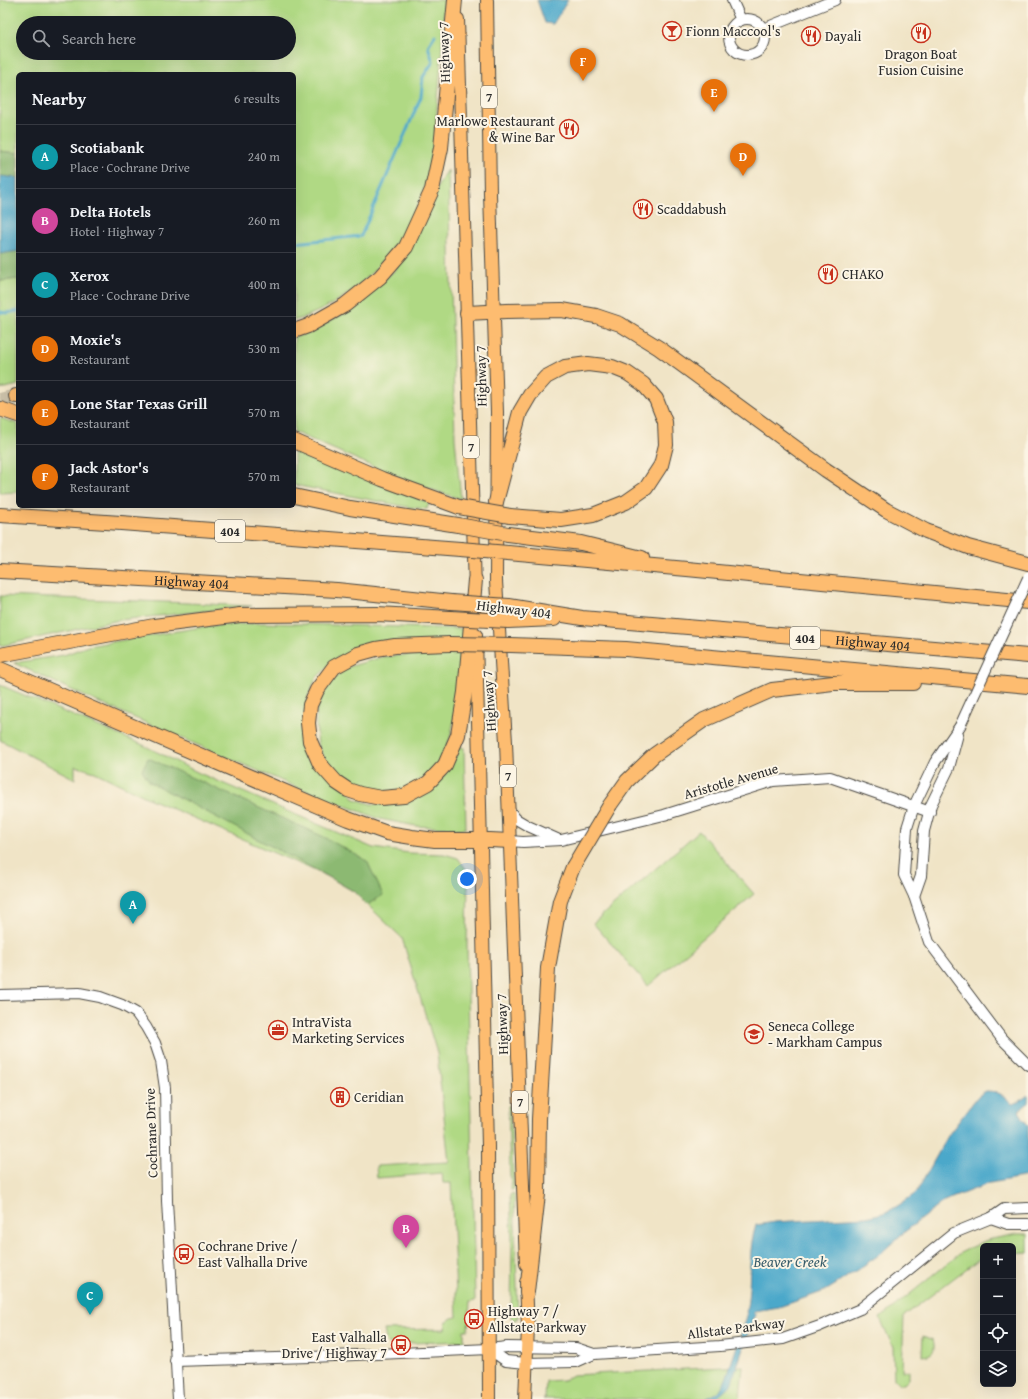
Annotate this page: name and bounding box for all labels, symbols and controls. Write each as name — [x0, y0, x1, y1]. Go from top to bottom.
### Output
search box — [16, 16, 296, 60]
bar icon: Fionn Maccool's — [661, 20, 683, 42]
street label: Highway 7 — [433, 21, 455, 83]
place label: Fionn Maccool's — [686, 21, 781, 41]
restaurant icon: Dragon Boat Fusion Cuisine — [910, 22, 932, 44]
restaurant icon: Dayali — [800, 25, 822, 47]
place label: Dayali — [825, 26, 861, 46]
icon: search — [30, 27, 52, 49]
text: Search here — [62, 28, 136, 49]
place label: Dragon Boat Fusion Cuisine — [878, 44, 964, 80]
pin: F — [570, 48, 596, 81]
pin: E — [701, 79, 727, 112]
text: Nearby — [32, 86, 86, 111]
road number: 7 — [481, 86, 497, 108]
text: 6 results — [234, 89, 280, 108]
place label: Marlowe Restaurant & Wine Bar — [437, 111, 555, 147]
restaurant icon: Marlowe Restaurant & Wine Bar — [558, 118, 580, 140]
text: Scotiabank — [70, 137, 144, 158]
pin: D — [730, 143, 756, 176]
text: A — [41, 147, 49, 166]
text: 240 m — [248, 147, 280, 166]
text: Place · Cochrane Drive — [70, 158, 190, 177]
restaurant icon: Scaddabush — [632, 198, 654, 220]
place label: Scaddabush — [657, 199, 727, 219]
text: Delta Hotels — [70, 201, 151, 222]
text: B — [41, 211, 49, 230]
text: 260 m — [248, 211, 280, 230]
text: Hotel · Highway 7 — [70, 222, 164, 241]
restaurant icon: CHAKO — [817, 263, 839, 285]
place label: CHAKO — [842, 264, 884, 284]
text: Xerox — [70, 265, 109, 286]
text: C — [41, 275, 49, 294]
text: 400 m — [248, 275, 280, 294]
text: Place · Cochrane Drive — [70, 286, 190, 305]
text: Moxie's — [70, 329, 121, 350]
text: D — [41, 339, 49, 358]
text: 530 m — [248, 339, 280, 358]
street label: Highway 7 — [470, 345, 492, 407]
text: Restaurant — [70, 350, 130, 369]
text: Lone Star Texas Grill — [70, 393, 207, 414]
text: E — [42, 403, 48, 422]
text: 570 m — [248, 403, 280, 422]
text: Restaurant — [70, 414, 130, 433]
road number: 7 — [463, 436, 479, 458]
text: Jack Astor's — [70, 457, 149, 478]
text: F — [42, 467, 48, 486]
text: 570 m — [248, 467, 280, 486]
text: Restaurant — [70, 478, 130, 497]
road number: 404 — [215, 520, 245, 542]
street label: Highway 404 — [154, 570, 230, 594]
street label: Highway 404 — [476, 595, 553, 624]
road number: 404 — [790, 627, 820, 649]
street label: Highway 404 — [835, 630, 911, 656]
street label: Highway 7 — [477, 670, 501, 732]
street label: Aristotle Avenue — [681, 758, 781, 804]
road number: 7 — [500, 765, 516, 787]
your location — [457, 869, 477, 889]
pin: A — [120, 891, 146, 924]
street label: Highway 7 — [491, 993, 513, 1055]
place label: IntraVista Marketing Services — [292, 1012, 404, 1048]
place label: Seneca College - Markham Campus — [768, 1016, 882, 1052]
office icon: IntraVista Marketing Services — [267, 1019, 289, 1041]
school or university icon: Seneca College - Markham Campus — [743, 1023, 765, 1045]
building icon: Ceridian — [329, 1086, 351, 1108]
street label: Cochrane Drive — [139, 1087, 163, 1178]
place label: Ceridian — [354, 1087, 404, 1107]
road number: 7 — [512, 1091, 528, 1113]
pin: B — [393, 1215, 419, 1248]
place label: Cochrane Drive / East Valhalla Drive — [198, 1236, 308, 1272]
bus stop icon: Cochrane Drive / East Valhalla Drive — [173, 1243, 195, 1265]
map controls — [980, 1243, 1016, 1387]
button: + — [980, 1243, 1016, 1279]
water label: Beaver Creek — [752, 1251, 827, 1272]
button: − — [980, 1279, 1016, 1315]
pin: C — [77, 1282, 103, 1315]
place label: Highway 7 / Allstate Parkway — [488, 1301, 586, 1337]
bus stop icon: Highway 7 / Allstate Parkway — [463, 1308, 485, 1330]
street label: Allstate Parkway — [686, 1312, 786, 1344]
button: locate — [980, 1315, 1016, 1351]
place label: East Valhalla Drive / Highway 7 — [282, 1327, 387, 1363]
bus stop icon: East Valhalla Drive / Highway 7 — [390, 1334, 412, 1356]
button: layers — [980, 1351, 1016, 1387]

